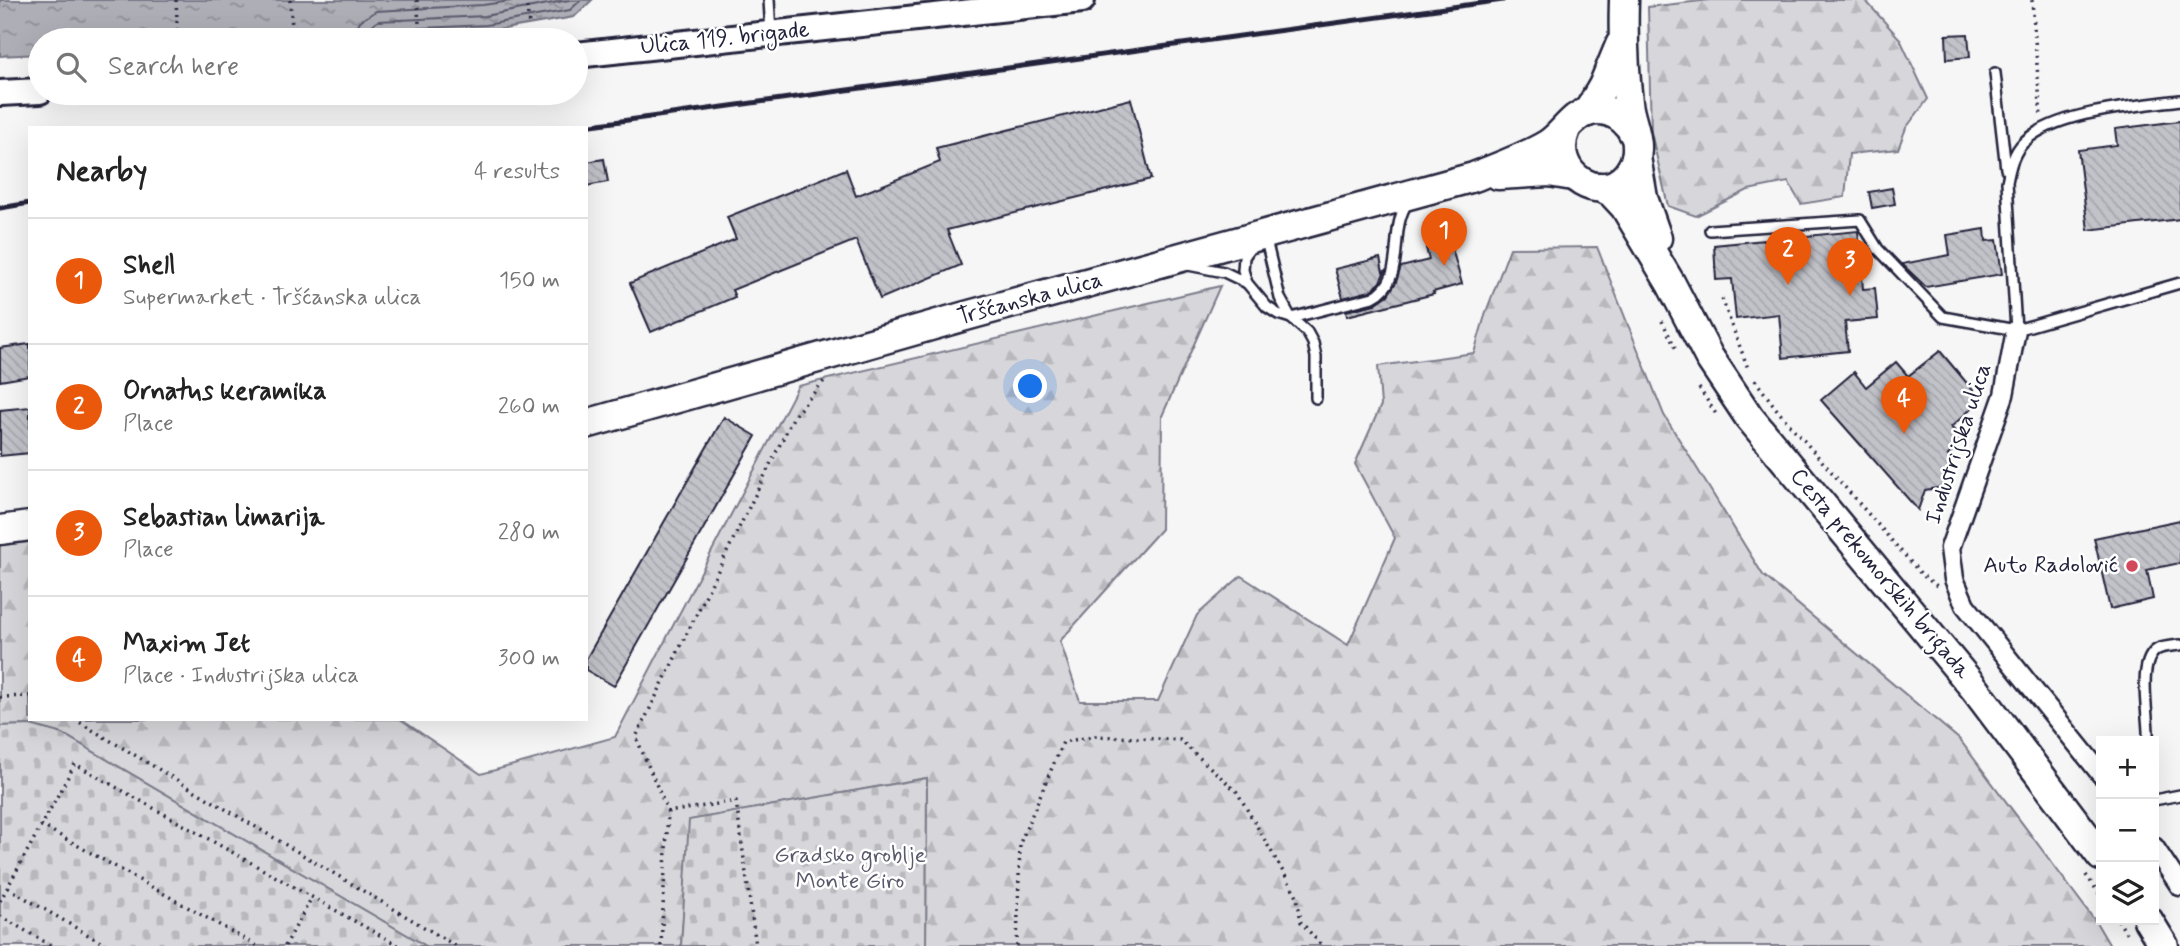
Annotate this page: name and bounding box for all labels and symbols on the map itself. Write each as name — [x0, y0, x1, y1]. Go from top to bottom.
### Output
street label: Ulica 119. brigade — [639, 15, 811, 65]
pin: 1 — [1421, 208, 1467, 266]
pin: 2 — [1765, 227, 1811, 285]
pin: 3 — [1827, 238, 1873, 296]
street label: Tršćanska ulica — [954, 265, 1106, 333]
street label: Industrijska ulica — [1919, 360, 1999, 528]
your location — [1013, 369, 1047, 403]
pin: 4 — [1881, 376, 1927, 434]
street label: Cesta prekomorskih brigada — [1781, 462, 1977, 687]
place label: Auto Radolović — [1983, 551, 2118, 581]
marker: Auto Radolović — [2124, 558, 2140, 574]
park label: Gradsko groblje Monte Giro — [774, 841, 926, 897]

